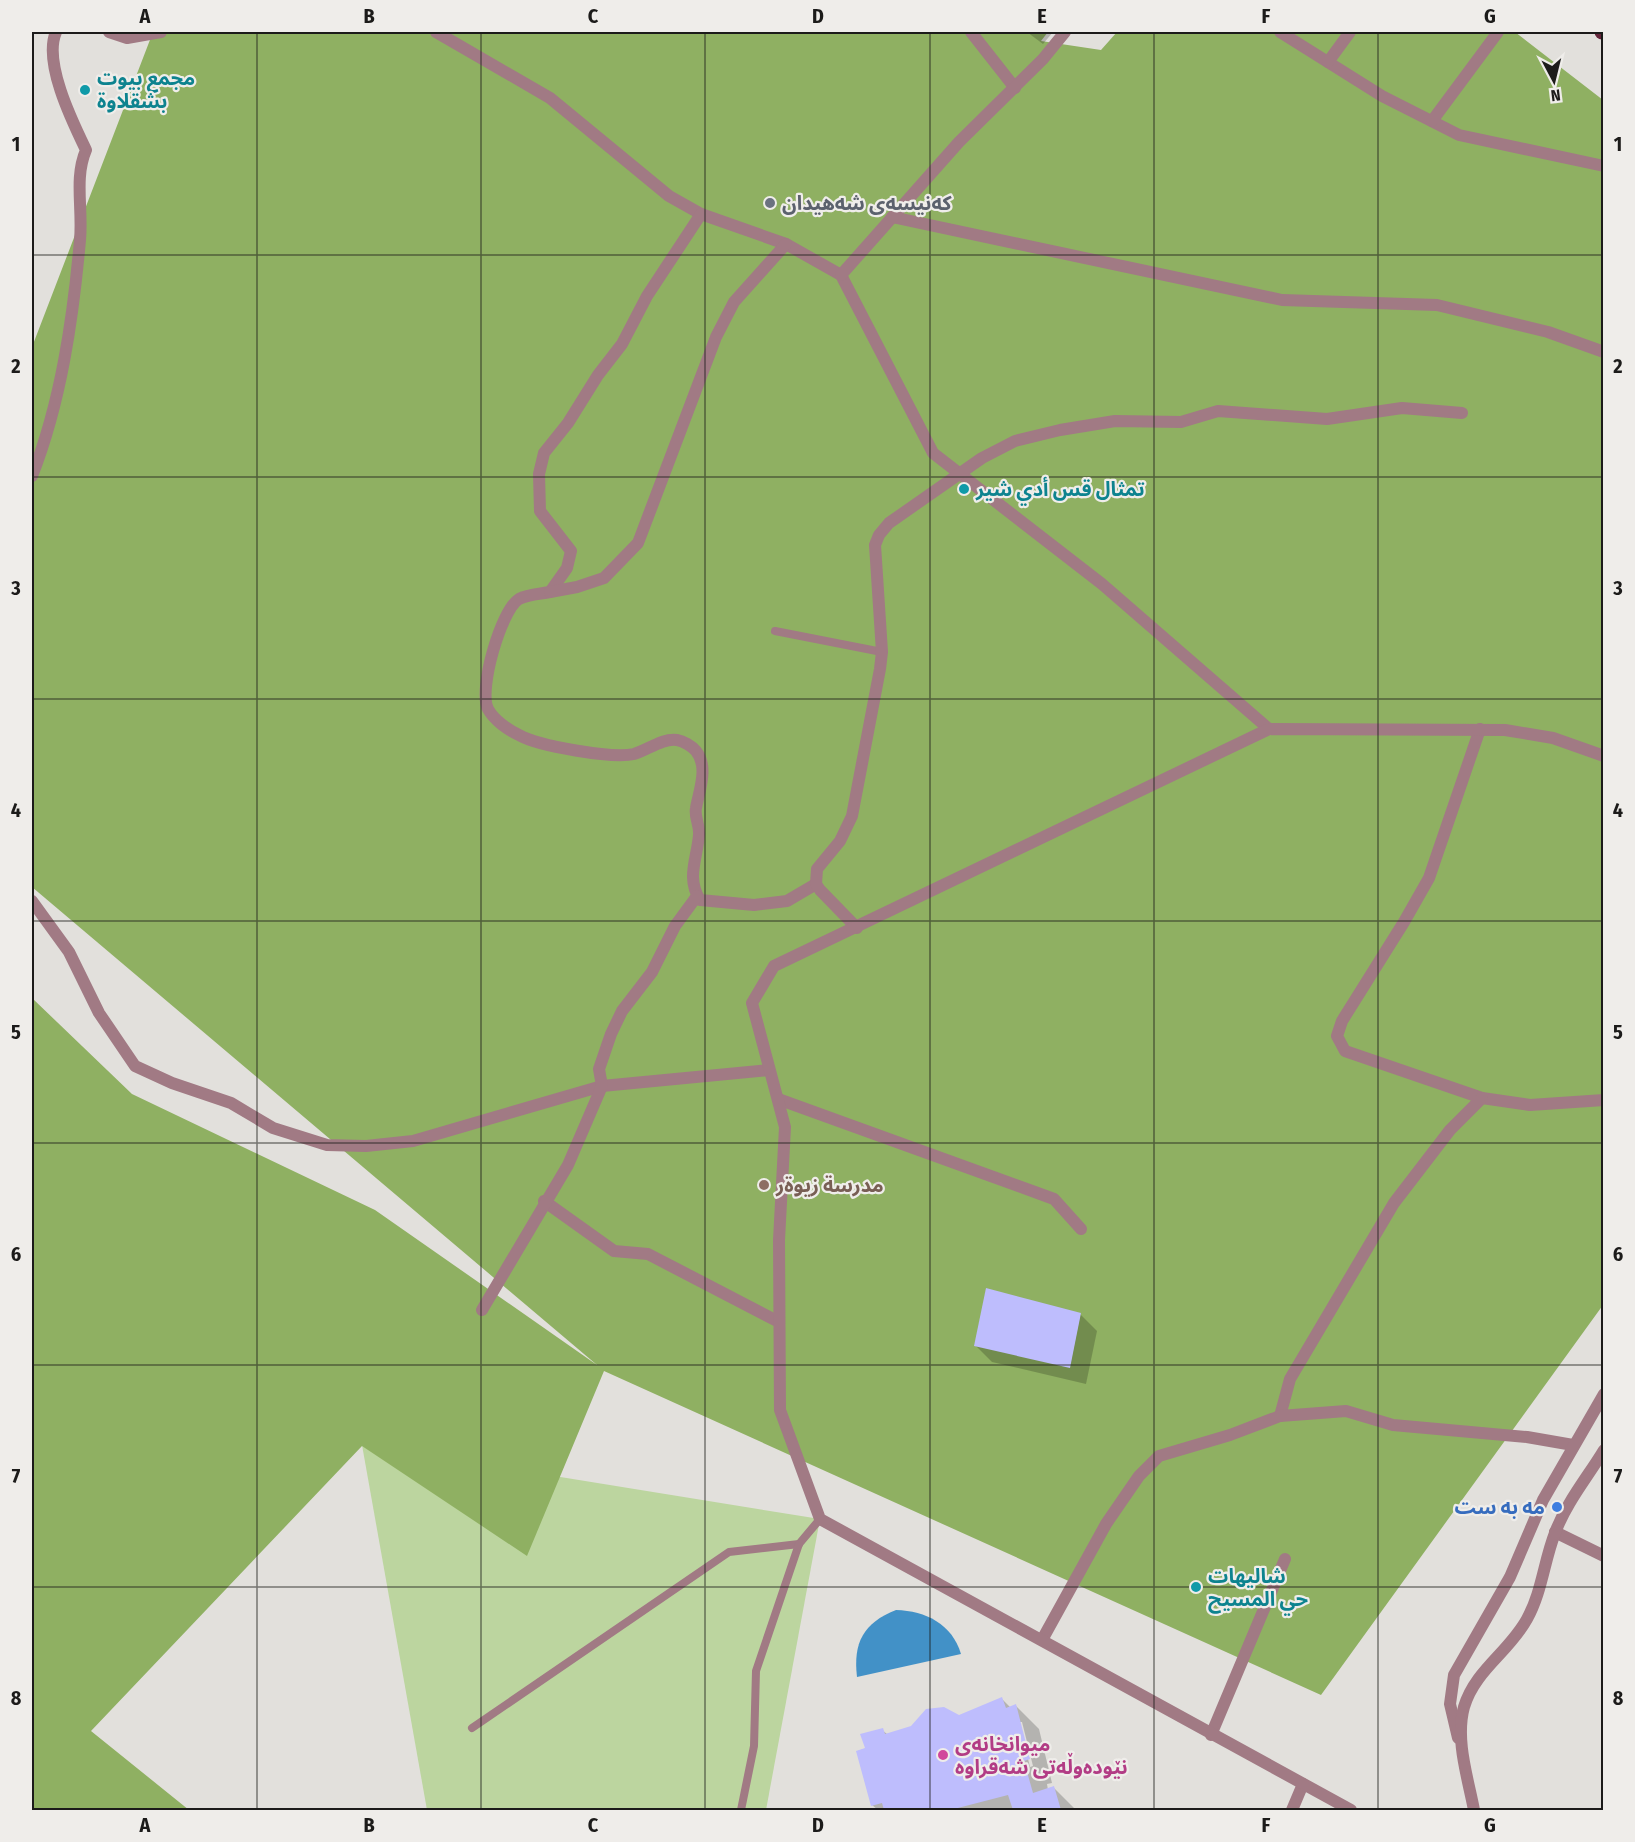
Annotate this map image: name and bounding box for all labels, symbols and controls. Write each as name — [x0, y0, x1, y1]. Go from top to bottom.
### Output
text: A — [139, 4, 152, 28]
text: B — [363, 4, 375, 28]
text: C — [588, 4, 599, 28]
text: D — [812, 4, 824, 28]
text: E — [1037, 4, 1047, 28]
text: F — [1262, 4, 1271, 28]
text: G — [1484, 4, 1496, 28]
north arrow — [1524, 51, 1584, 111]
place label: مجمع بيوت بشقلاوة — [97, 66, 195, 113]
marker: مجمع بيوت بشقلاوة — [78, 83, 92, 97]
text: N — [1550, 85, 1562, 105]
text: 1 — [12, 132, 20, 156]
text: 1 — [1614, 132, 1622, 156]
place label: کەنیسەی شەهیدان — [782, 191, 953, 215]
marker: کەنیسەی شەهیدان — [763, 196, 777, 210]
text: 2 — [10, 354, 21, 378]
text: 2 — [1612, 354, 1623, 378]
place label: تمثال قس أدي شير — [975, 476, 1145, 506]
marker: تمثال قس أدي شير — [957, 482, 971, 496]
text: 3 — [10, 576, 21, 600]
text: 3 — [1612, 576, 1623, 600]
text: 4 — [11, 798, 21, 822]
text: 4 — [1613, 798, 1623, 822]
text: 5 — [11, 1020, 21, 1044]
text: 5 — [1613, 1020, 1623, 1044]
place label: مدرسة زيوةر — [775, 1173, 884, 1197]
marker: مدرسة زيوةر — [757, 1178, 771, 1192]
text: 6 — [11, 1242, 21, 1266]
text: 6 — [1613, 1242, 1623, 1266]
text: 7 — [12, 1464, 21, 1488]
text: 7 — [1614, 1464, 1623, 1488]
place label: مه به ست — [1455, 1495, 1545, 1519]
marker: مه به ست — [1550, 1500, 1564, 1514]
place label: شاليهات حي المسيح — [1208, 1564, 1308, 1616]
marker: شاليهات حي المسيح — [1189, 1580, 1203, 1594]
text: 8 — [11, 1686, 22, 1710]
text: 8 — [1613, 1686, 1624, 1710]
place label: میوانخانەی نێودەوڵەتی شەقراوە — [955, 1732, 1128, 1779]
marker: میوانخانەی نێودەوڵەتی شەقراوە — [936, 1748, 950, 1762]
text: A — [139, 1813, 152, 1837]
text: B — [363, 1813, 375, 1837]
text: C — [588, 1813, 599, 1837]
text: D — [812, 1813, 824, 1837]
text: E — [1037, 1813, 1047, 1837]
text: F — [1262, 1813, 1271, 1837]
text: G — [1484, 1813, 1496, 1837]

